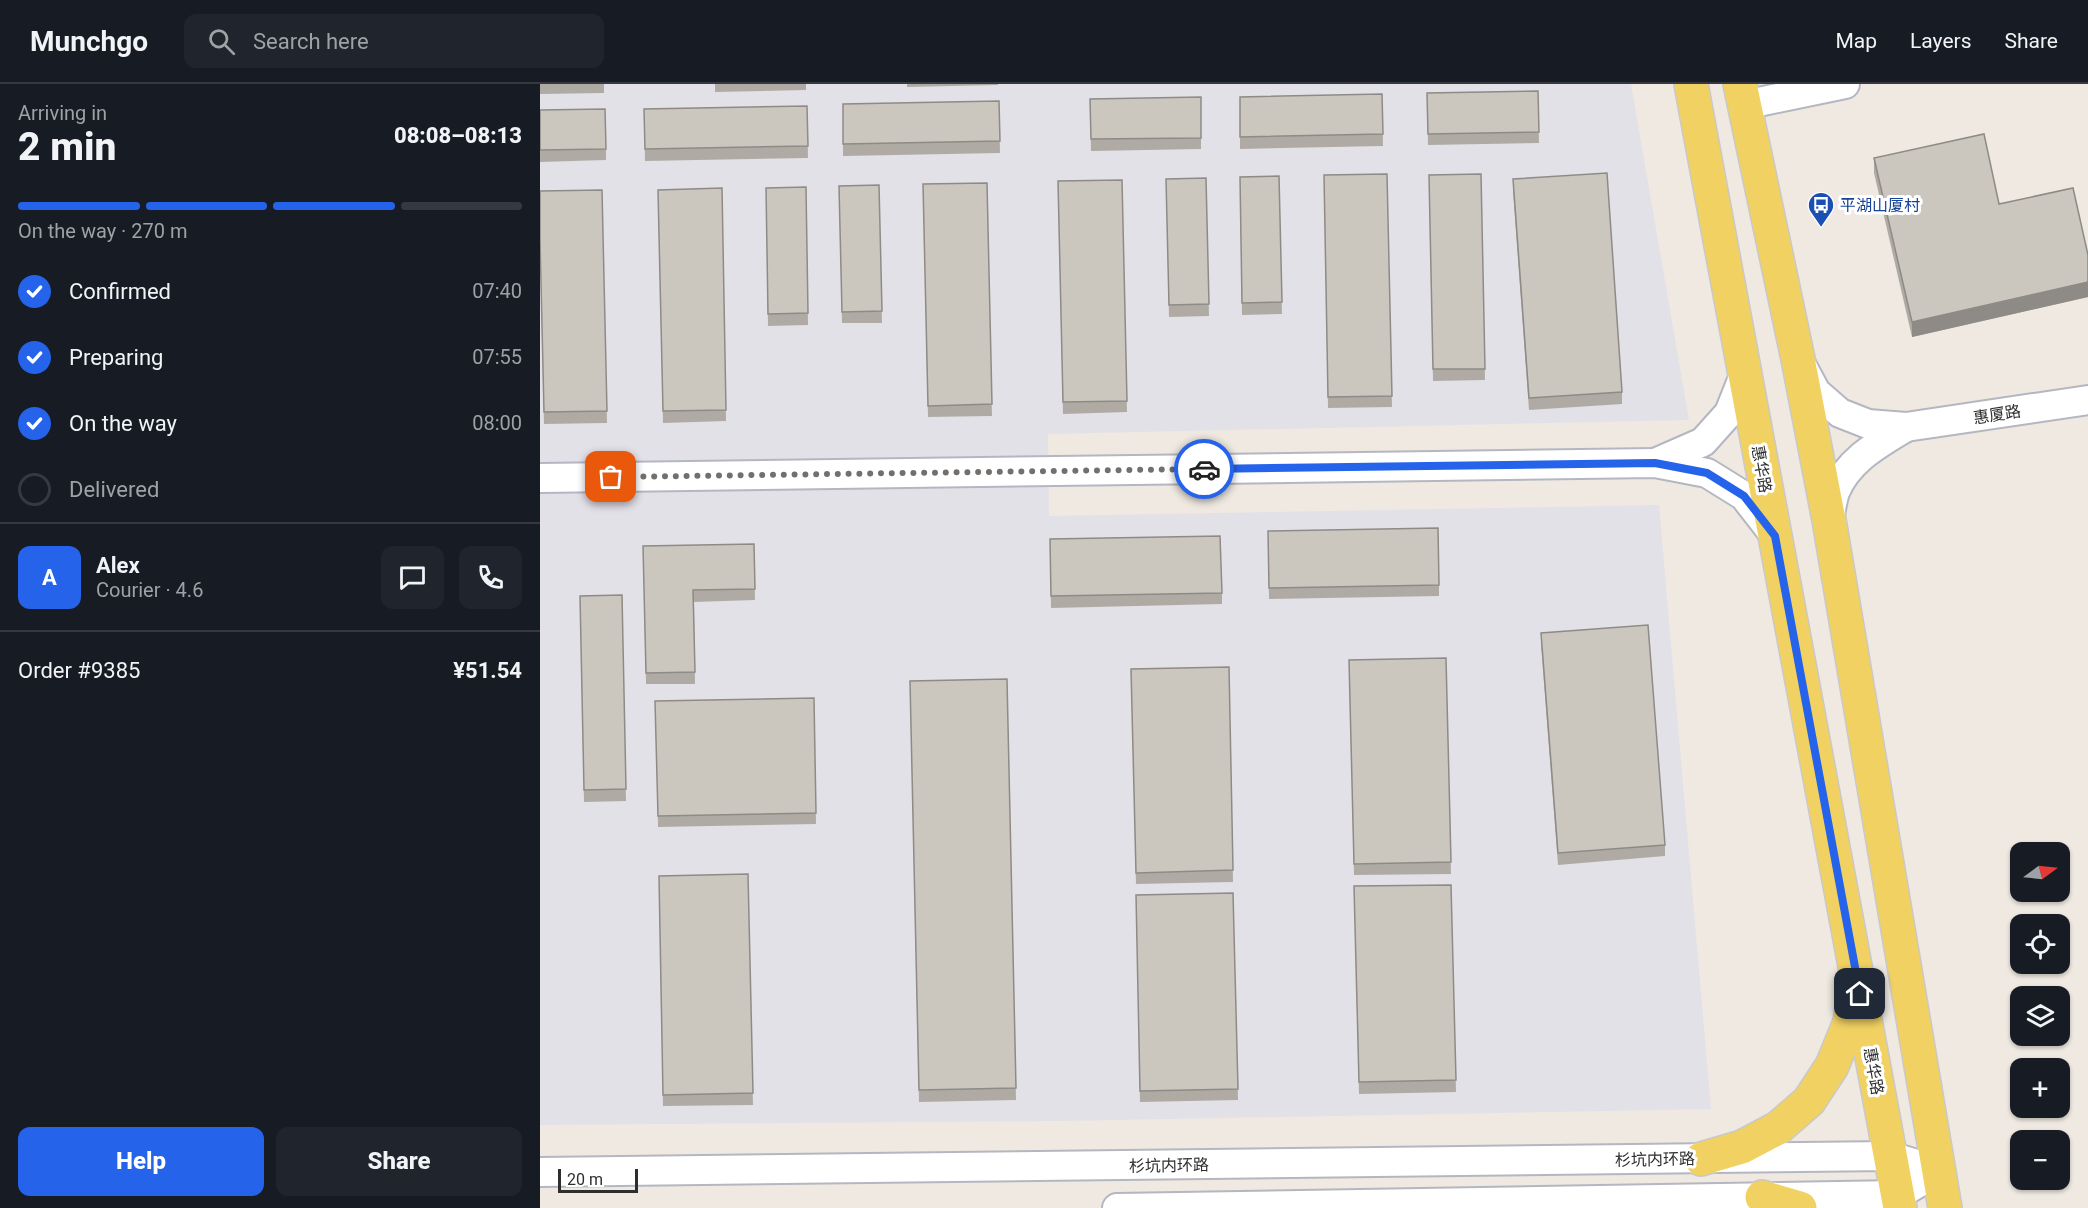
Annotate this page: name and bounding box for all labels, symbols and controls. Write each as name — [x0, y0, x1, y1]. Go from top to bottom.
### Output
search box — [184, 14, 604, 68]
text: Munchgo — [30, 25, 148, 58]
icon: search — [205, 25, 238, 58]
text: Search here — [253, 29, 369, 54]
text: Map — [1835, 29, 1877, 53]
text: Layers — [1910, 29, 1971, 53]
text: Share — [2004, 29, 2058, 53]
text: Arriving in — [18, 101, 107, 125]
text: 08:08–08:13 — [394, 123, 522, 148]
text: 2 min — [18, 124, 116, 170]
bus stop icon: 平湖山厦村 — [1806, 190, 1836, 228]
place label: 平湖山厦村 — [1840, 196, 1920, 215]
text: On the way · 270 m — [18, 219, 187, 243]
icon: check — [18, 275, 51, 308]
text: Confirmed — [69, 279, 171, 304]
text: 07:40 — [472, 279, 522, 303]
icon: check — [18, 341, 51, 374]
text: Preparing — [69, 345, 163, 370]
text: 07:55 — [472, 345, 522, 369]
street label: 惠厦路 — [1972, 401, 2022, 428]
icon: check — [18, 407, 51, 440]
text: On the way — [69, 411, 177, 436]
text: 08:00 — [472, 411, 522, 435]
courier — [1174, 439, 1234, 499]
street label: 惠华路 — [1748, 444, 1775, 494]
pin — [585, 451, 636, 502]
icon: car — [1188, 453, 1221, 486]
icon: bag — [594, 460, 627, 493]
text: Delivered — [69, 477, 159, 502]
button: chat — [381, 546, 444, 609]
button: phone — [459, 546, 522, 609]
text: Alex — [96, 553, 140, 578]
text: A — [42, 565, 57, 590]
text: Courier · 4.6 — [96, 578, 203, 602]
text: Order #9385 — [18, 658, 140, 683]
text: ¥51.54 — [453, 658, 522, 683]
north arrow — [2010, 842, 2070, 902]
map controls — [2010, 842, 2070, 1190]
button: locate — [2010, 914, 2070, 974]
pin — [1834, 968, 1885, 1019]
icon: home — [1843, 977, 1876, 1010]
button: layers — [2010, 986, 2070, 1046]
street label: 惠华路 — [1860, 1046, 1887, 1096]
button: + — [2010, 1058, 2070, 1118]
button: Help — [18, 1127, 264, 1196]
button: Share — [276, 1127, 522, 1196]
button: − — [2010, 1130, 2070, 1190]
street label: 杉坑内环路 — [1615, 1149, 1695, 1170]
street label: 杉坑内环路 — [1129, 1155, 1209, 1176]
scale bar — [558, 1166, 638, 1194]
text: 20 m — [567, 1170, 603, 1189]

